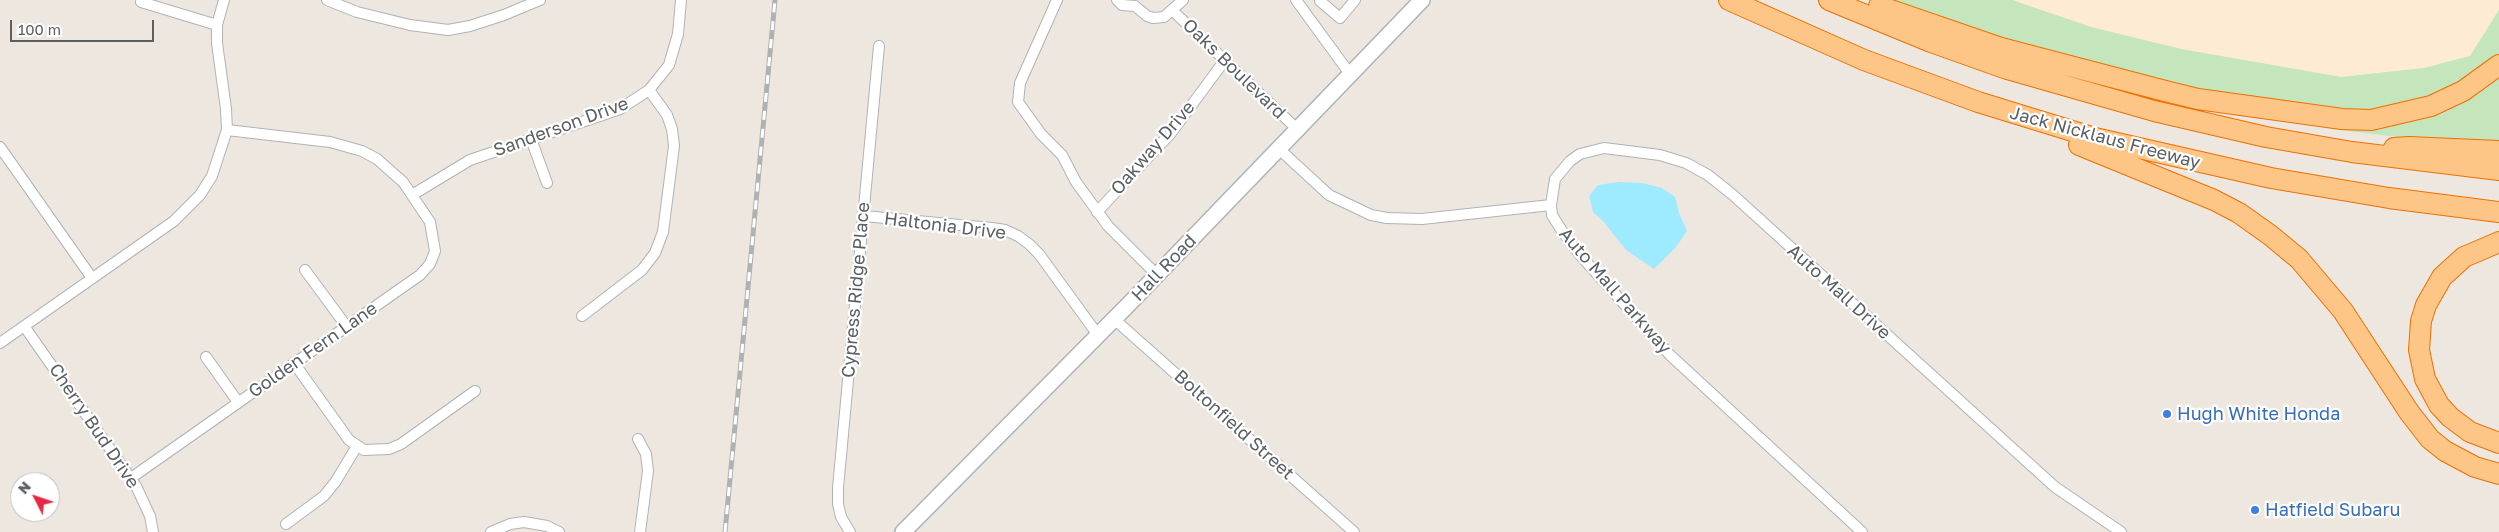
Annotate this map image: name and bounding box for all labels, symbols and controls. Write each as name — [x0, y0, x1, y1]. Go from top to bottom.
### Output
scale bar — [12, 10, 156, 42]
street label: Oaks Boulevard — [1178, 14, 1290, 124]
text: 100 m — [18, 20, 61, 38]
street label: Sanderson Drive — [491, 93, 631, 161]
street label: Oakway Drive — [1106, 97, 1200, 199]
street label: Jack Nicklaus Freeway — [2007, 102, 2203, 174]
street label: Cypress Ridge Place — [838, 201, 874, 379]
street label: Haltonia Drive — [883, 208, 1007, 244]
street label: Auto Mall Parkway — [1554, 224, 1676, 358]
street label: Hall Road — [1127, 230, 1201, 306]
street label: Auto Mall Drive — [1783, 240, 1895, 344]
street label: Golden Fern Lane — [245, 298, 381, 402]
street label: Cherry Bud Drive — [44, 359, 144, 493]
street label: Boltonfield Street — [1170, 366, 1298, 484]
place label: Hugh White Honda — [2177, 403, 2340, 425]
marker: Hugh White Honda — [2161, 408, 2173, 420]
north arrow — [10, 472, 60, 522]
text: N — [14, 478, 34, 497]
place label: Hatfield Subaru — [2265, 499, 2400, 521]
marker: Hatfield Subaru — [2249, 504, 2261, 516]

